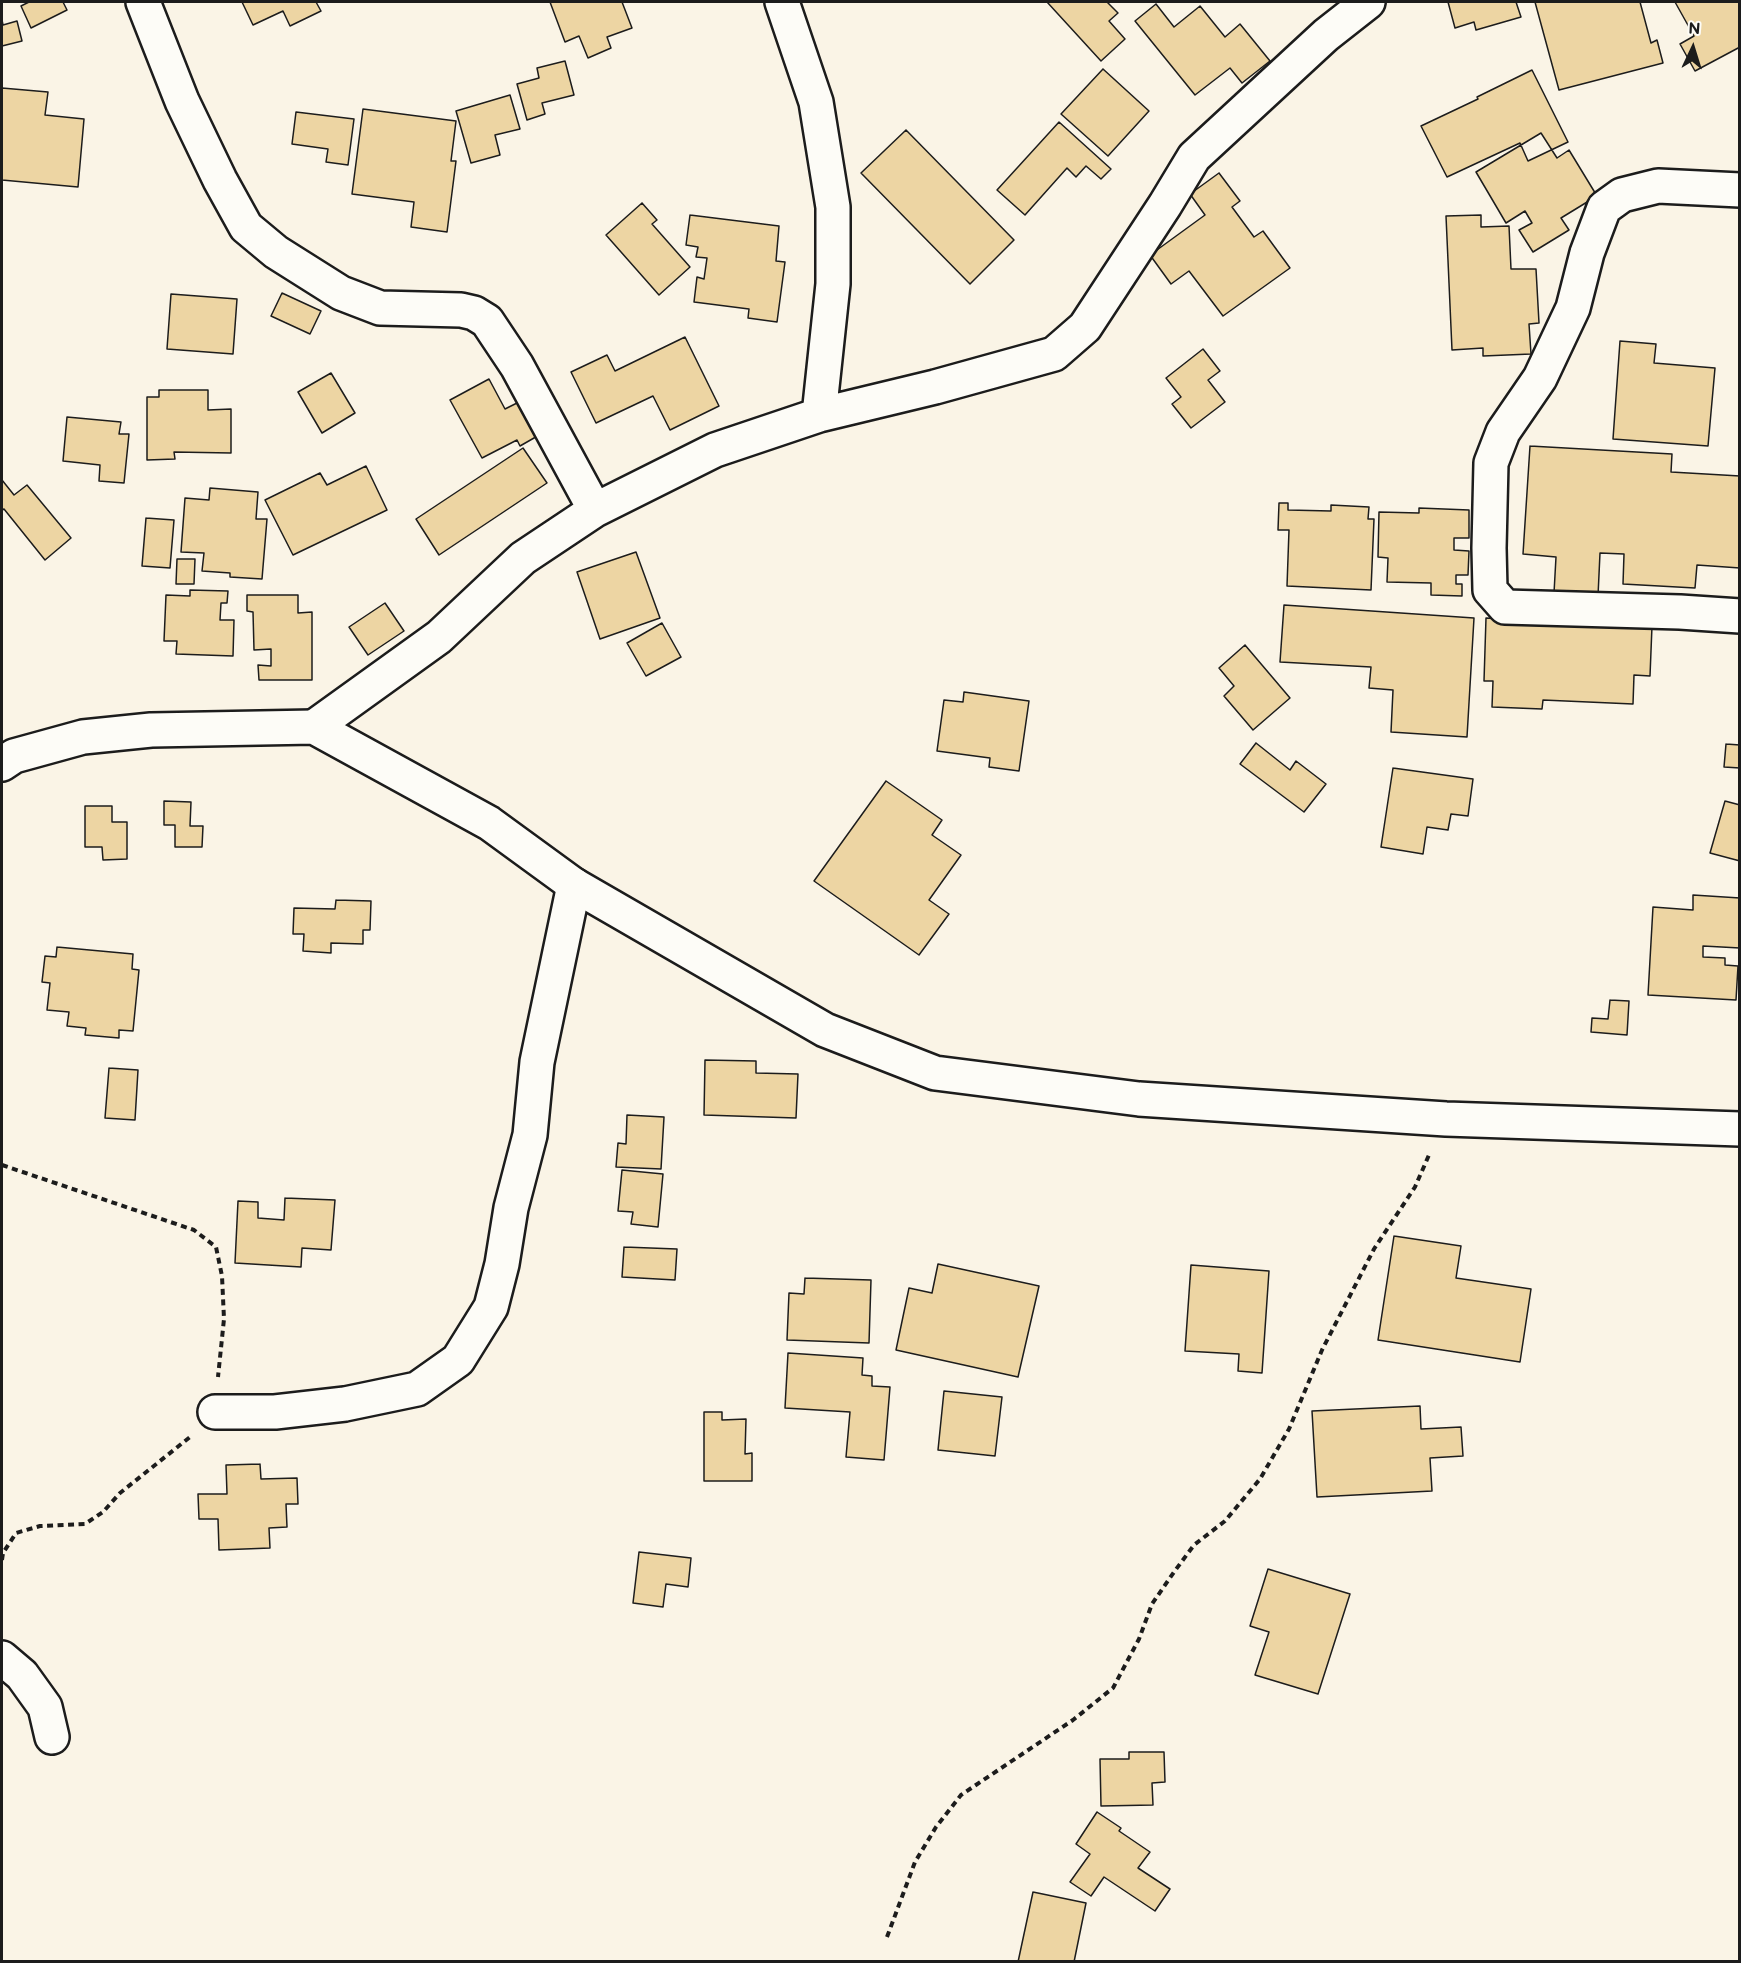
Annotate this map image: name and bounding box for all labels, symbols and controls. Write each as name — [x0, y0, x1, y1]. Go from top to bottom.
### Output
north arrow — [1663, 18, 1723, 78]
text: N — [1688, 20, 1701, 39]

